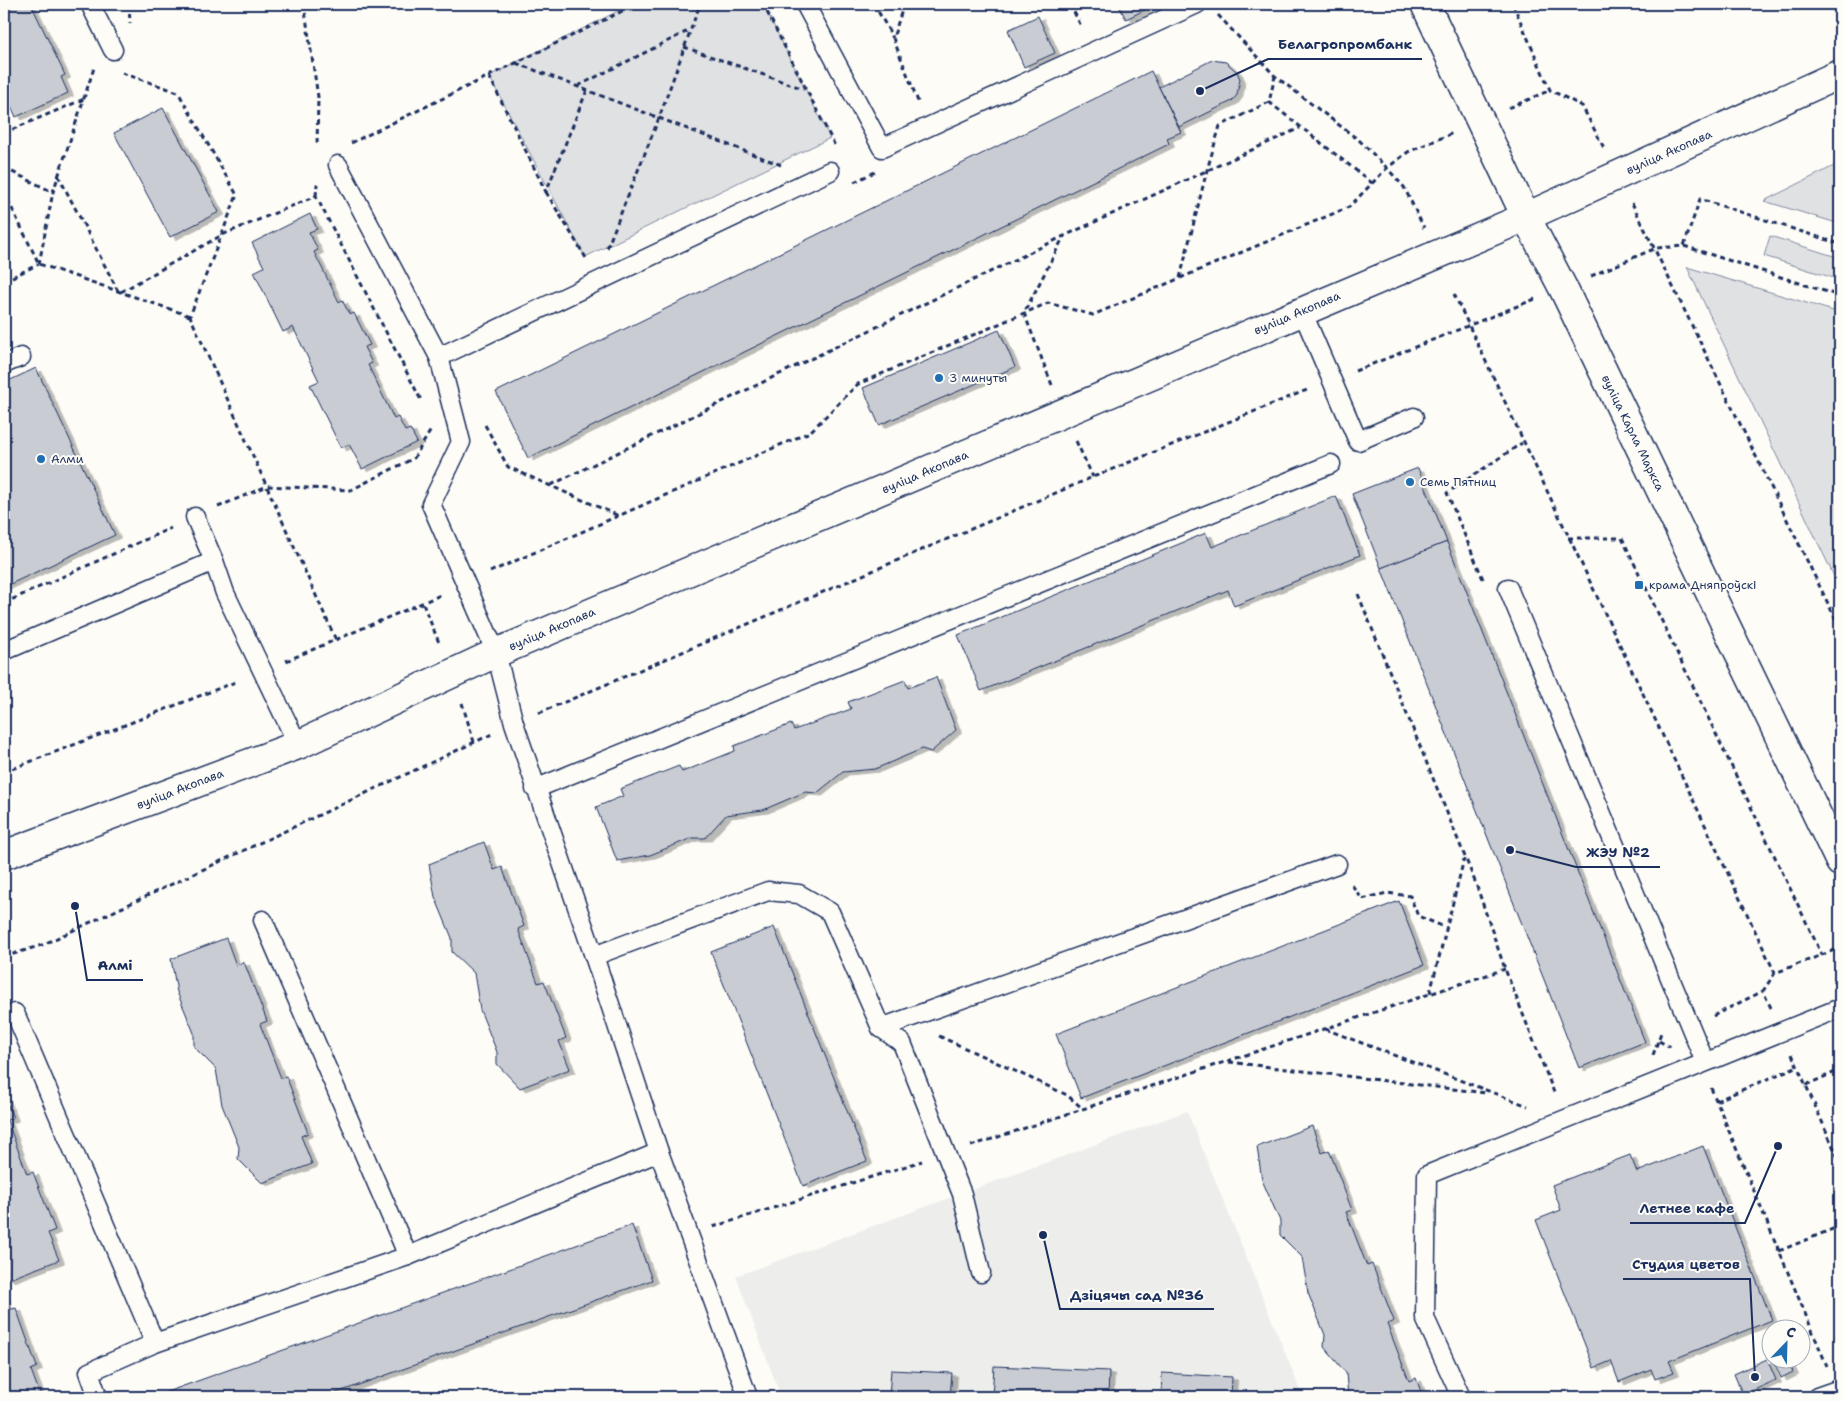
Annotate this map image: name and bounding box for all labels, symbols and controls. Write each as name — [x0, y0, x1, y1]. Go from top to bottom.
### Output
callout: Белагропромбанк — [1268, 30, 1422, 59]
text: Белагропромбанк — [1278, 35, 1412, 53]
street label: вуліца Акопава — [1624, 126, 1715, 178]
street label: вуліца Акопава — [1251, 287, 1343, 338]
place label: 3 минуты — [949, 370, 1007, 386]
marker: 3 минуты — [933, 372, 945, 384]
street label: вуліца Карла Маркса — [1598, 372, 1668, 494]
street label: вуліца Акопава — [879, 446, 971, 497]
place label: Алми — [51, 451, 84, 467]
marker: Алми — [35, 453, 47, 465]
place label: Семь Пятниц — [1420, 474, 1497, 490]
marker: Семь Пятниц — [1404, 476, 1416, 488]
place label: крама Дняпроўскі — [1649, 577, 1756, 593]
marker: крама Дняпроўскі — [1633, 579, 1645, 591]
street label: вуліца Акопава — [506, 603, 598, 654]
street label: вуліца Акопава — [134, 765, 226, 813]
callout: ЖЭУ №2 — [1576, 838, 1660, 867]
text: ЖЭУ №2 — [1586, 843, 1650, 861]
callout: Алмі — [87, 951, 143, 980]
text: Алмі — [97, 956, 133, 974]
callout: Летнее кафе — [1630, 1194, 1745, 1223]
text: Летнее кафе — [1640, 1199, 1734, 1217]
callout: Студия цветов — [1623, 1250, 1750, 1279]
text: Студия цветов — [1632, 1255, 1740, 1273]
callout: Дзіцячы сад №36 — [1060, 1280, 1214, 1309]
text: Дзіцячы сад №36 — [1070, 1286, 1204, 1304]
north arrow — [1762, 1318, 1812, 1368]
text: С — [1784, 1322, 1799, 1342]

